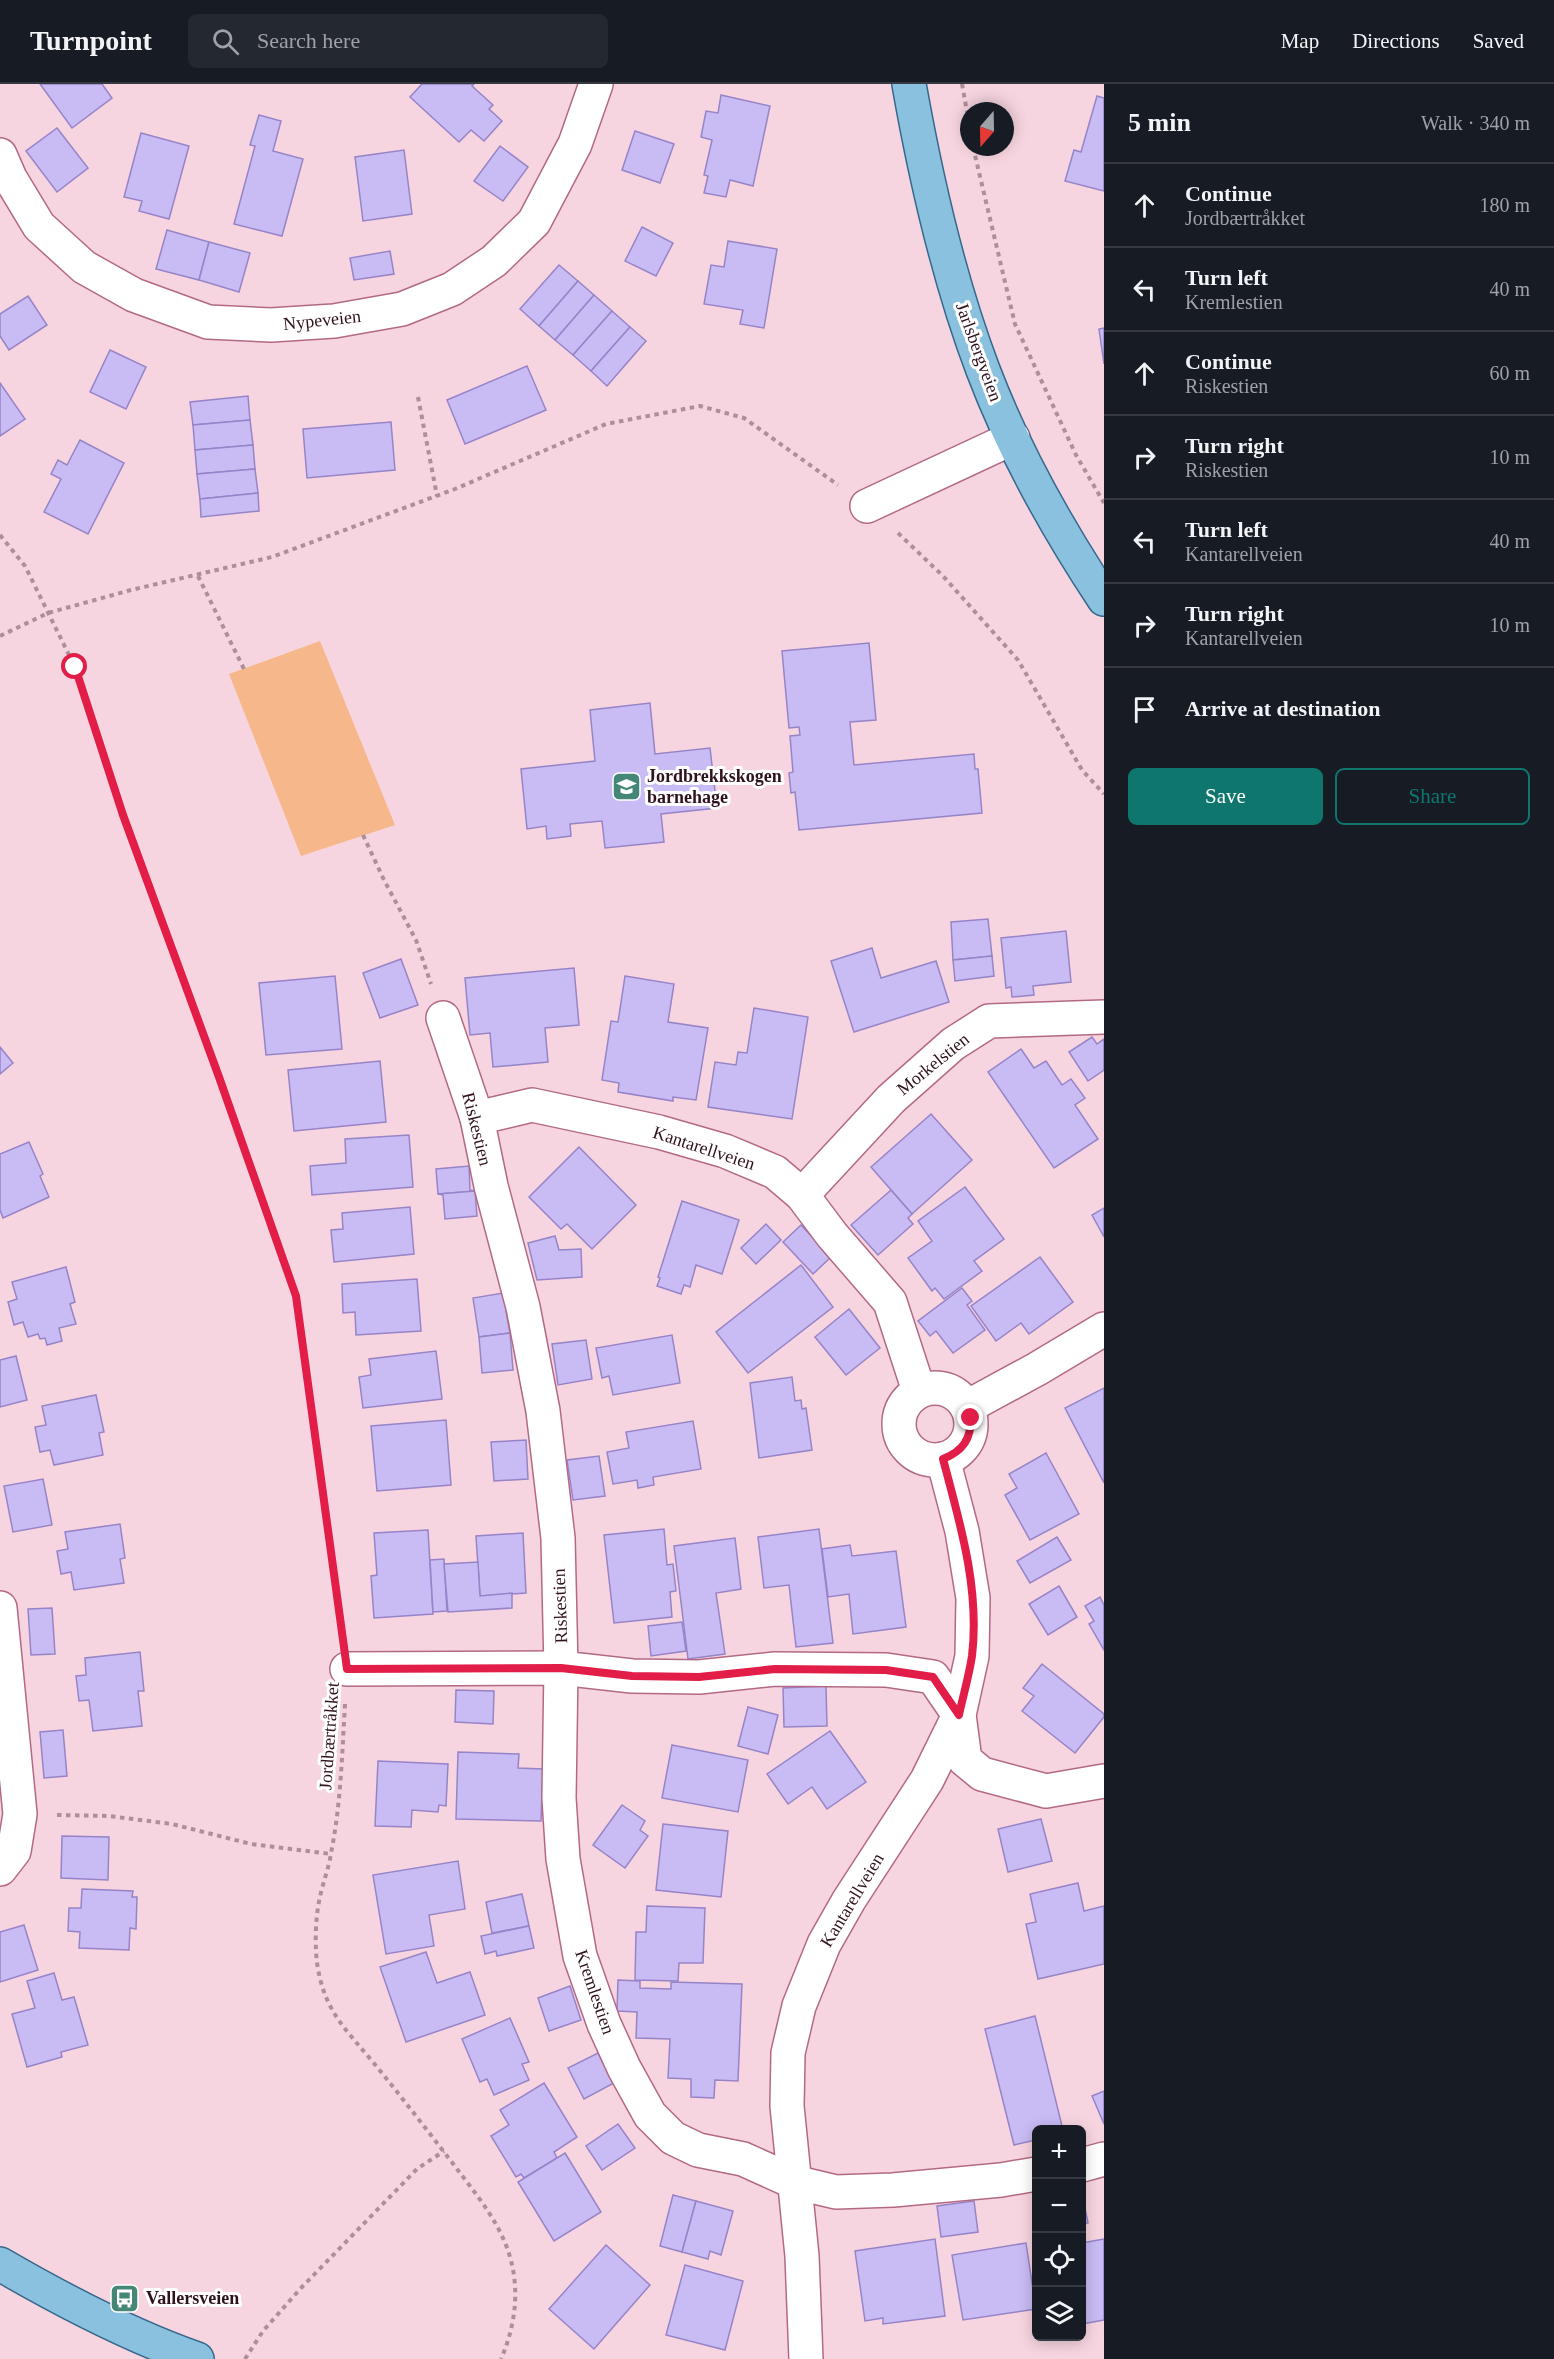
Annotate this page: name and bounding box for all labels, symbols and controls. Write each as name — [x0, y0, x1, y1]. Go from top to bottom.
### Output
search box — [188, 14, 608, 68]
text: Turnpoint — [30, 25, 152, 56]
icon: search — [209, 25, 242, 58]
text: Search here — [257, 28, 360, 53]
text: Map — [1281, 29, 1319, 53]
text: Directions — [1352, 29, 1440, 53]
text: Saved — [1473, 29, 1524, 53]
north arrow — [960, 102, 1014, 156]
text: 5 min — [1128, 108, 1191, 137]
text: Walk · 340 m — [1421, 112, 1530, 134]
text: Continue — [1185, 181, 1272, 206]
icon: ahead — [1128, 189, 1161, 222]
text: 180 m — [1479, 194, 1530, 216]
text: Jordbærtråkket — [1185, 207, 1305, 229]
text: Turn left — [1185, 265, 1268, 290]
icon: left — [1128, 273, 1161, 306]
text: 40 m — [1489, 278, 1530, 300]
text: Kremlestien — [1185, 291, 1283, 313]
street label: Jarlsbergveien — [952, 300, 1006, 404]
street label: Nypeveien — [282, 306, 362, 334]
text: Continue — [1185, 349, 1272, 374]
icon: ahead — [1128, 357, 1161, 390]
text: 60 m — [1489, 362, 1530, 384]
text: Riskestien — [1185, 375, 1268, 397]
text: Turn right — [1185, 433, 1284, 458]
icon: right — [1128, 441, 1161, 474]
text: 10 m — [1489, 446, 1530, 468]
text: Riskestien — [1185, 459, 1268, 481]
text: Turn left — [1185, 517, 1268, 542]
icon: left — [1128, 525, 1161, 558]
text: 40 m — [1489, 530, 1530, 552]
text: Kantarellveien — [1185, 543, 1303, 565]
text: Turn right — [1185, 601, 1284, 626]
icon: right — [1128, 609, 1161, 642]
text: 10 m — [1489, 614, 1530, 636]
text: Kantarellveien — [1185, 627, 1303, 649]
route start — [61, 653, 87, 679]
icon: arrive — [1128, 693, 1161, 726]
text: Arrive at destination — [1185, 696, 1381, 721]
place label: Jordbrekkskogen barnehage — [647, 766, 782, 807]
button: Save — [1128, 768, 1323, 825]
button: Share — [1335, 768, 1530, 825]
school or university icon: Jordbrekkskogen barnehage — [610, 770, 642, 802]
street label: Morkelstien — [893, 1029, 973, 1099]
street label: Riskestien — [458, 1090, 496, 1168]
street label: Kantarellveien — [651, 1122, 757, 1174]
route end — [957, 1404, 983, 1430]
street label: Riskestien — [549, 1568, 571, 1644]
street label: Jordbærtråkket — [315, 1681, 343, 1791]
street label: Kantarellveien — [816, 1849, 888, 1951]
street label: Kremlestien — [571, 1947, 619, 2037]
map controls — [1032, 2125, 1086, 2341]
button: + — [1032, 2125, 1086, 2179]
button: − — [1032, 2179, 1086, 2233]
button: locate — [1032, 2233, 1086, 2287]
bus stop icon: Vallersveien — [109, 2282, 141, 2314]
button: layers — [1032, 2287, 1086, 2341]
place label: Vallersveien — [146, 2288, 239, 2308]

